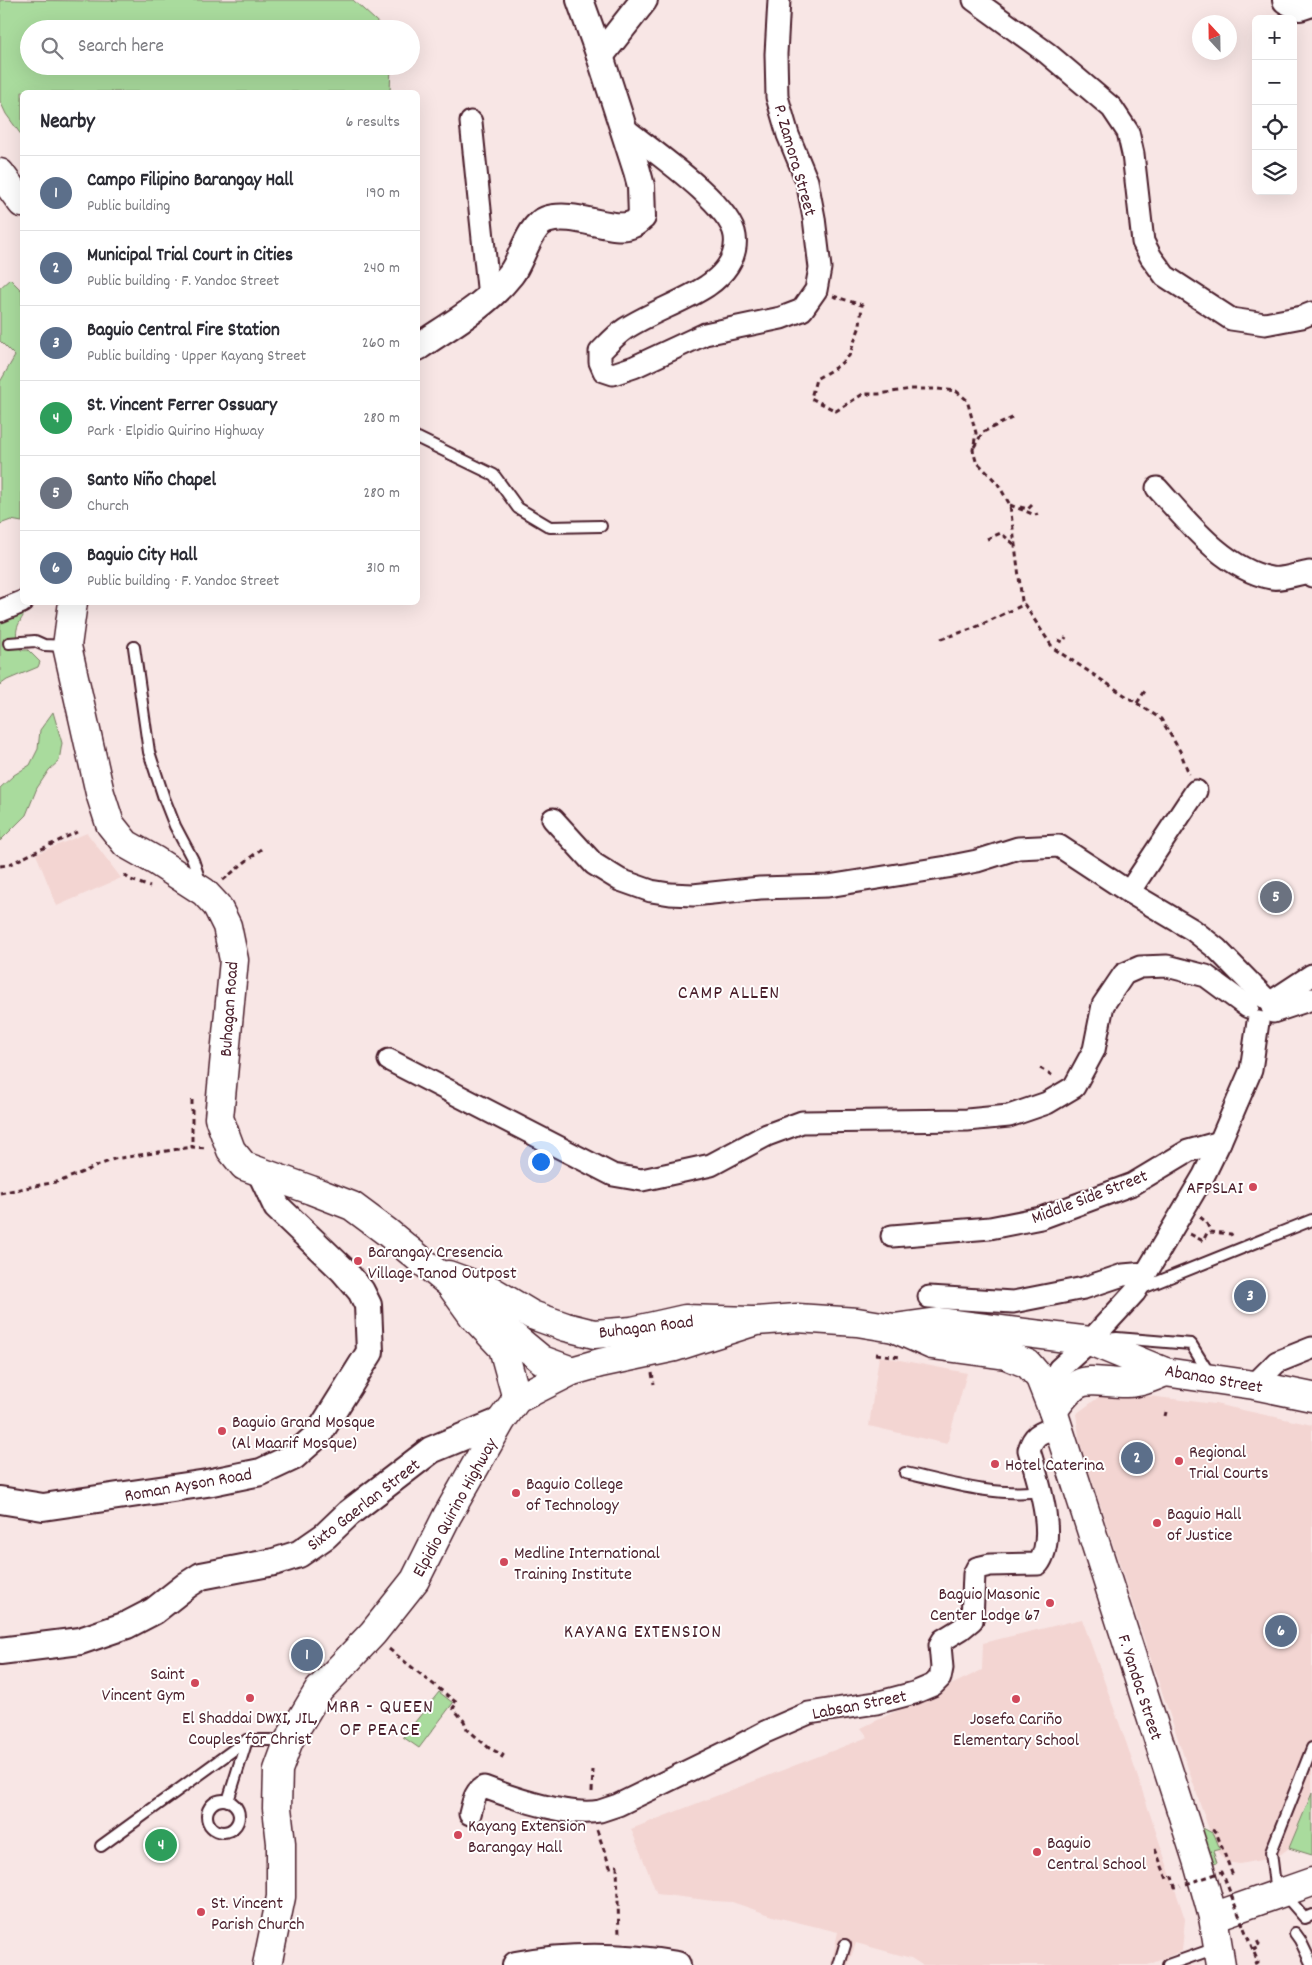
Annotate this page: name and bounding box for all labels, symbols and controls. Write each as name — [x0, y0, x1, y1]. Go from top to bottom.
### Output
north arrow — [1192, 15, 1237, 60]
map controls — [1252, 15, 1297, 195]
button: + — [1252, 15, 1297, 60]
search box — [20, 20, 420, 75]
icon: search — [38, 34, 66, 62]
text: Search here — [78, 34, 164, 61]
button: − — [1252, 60, 1297, 105]
street label: P. Zamora Street — [766, 102, 822, 220]
button: locate — [1252, 105, 1297, 150]
text: Nearby — [40, 108, 95, 138]
text: 6 results — [345, 111, 400, 134]
button: layers — [1252, 150, 1297, 195]
text: Campo Filipino Barangay Hall — [87, 168, 293, 195]
text: 1 — [54, 182, 58, 205]
text: 190 m — [366, 182, 400, 205]
text: Public building — [87, 195, 170, 218]
text: Municipal Trial Court in Cities — [87, 243, 293, 270]
text: 2 — [53, 257, 60, 280]
text: 240 m — [363, 257, 400, 280]
text: Public building · F. Yandoc Street — [87, 270, 279, 293]
text: Baguio Central Fire Station — [87, 318, 280, 345]
text: 3 — [52, 332, 60, 355]
text: 260 m — [362, 332, 400, 355]
text: Public building · Upper Kayang Street — [87, 345, 306, 368]
text: St. Vincent Ferrer Ossuary — [87, 393, 277, 420]
text: 4 — [53, 407, 59, 430]
text: 280 m — [363, 407, 400, 430]
text: Park · Elpidio Quirino Highway — [87, 420, 264, 443]
text: Santo Niño Chapel — [87, 468, 216, 495]
text: 5 — [52, 482, 60, 505]
text: 280 m — [363, 482, 400, 505]
text: Church — [87, 495, 129, 518]
text: Baguio City Hall — [87, 543, 197, 570]
text: 6 — [52, 557, 60, 580]
text: 310 m — [366, 557, 400, 580]
text: Public building · F. Yandoc Street — [87, 570, 279, 593]
pin: 5 — [1260, 878, 1292, 916]
street label: Buhagan Road — [215, 961, 246, 1058]
district label: CAMP ALLEN — [678, 980, 780, 1008]
your location — [528, 1149, 554, 1175]
street label: Middle Side Street — [1028, 1165, 1152, 1232]
place label: AFPSLAI — [1186, 1177, 1243, 1202]
marker: AFPSLAI — [1247, 1181, 1259, 1193]
place label: Barangay Cresencia Village Tanod Outpost — [368, 1241, 517, 1287]
marker: Barangay Cresencia Village Tanod Outpost — [352, 1255, 364, 1267]
pin: 3 — [1234, 1277, 1266, 1315]
street label: Buhagan Road — [597, 1310, 695, 1347]
street label: Abanao Street — [1163, 1360, 1265, 1401]
place label: Baguio Grand Mosque (Al Maarif Mosque) — [232, 1411, 375, 1457]
marker: Baguio Grand Mosque (Al Maarif Mosque) — [216, 1425, 228, 1437]
street label: Elpidio Quirino Highway — [407, 1433, 505, 1582]
pin: 2 — [1121, 1439, 1153, 1477]
place label: Regional Trial Courts — [1189, 1441, 1269, 1487]
street label: Sixto Gaerlan Street — [303, 1454, 427, 1558]
place label: Hotel Caterina — [1005, 1454, 1104, 1479]
marker: Regional Trial Courts — [1173, 1455, 1185, 1467]
marker: Hotel Caterina — [989, 1458, 1001, 1470]
street label: Roman Ayson Road — [123, 1463, 254, 1510]
place label: Baguio College of Technology — [526, 1473, 623, 1519]
marker: Baguio College of Technology — [510, 1487, 522, 1499]
place label: Baguio Hall of Justice — [1167, 1503, 1242, 1549]
marker: Baguio Hall of Justice — [1151, 1517, 1163, 1529]
place label: Medline International Training Institute — [514, 1542, 660, 1588]
marker: Medline International Training Institute — [498, 1556, 510, 1568]
place label: Baguio Masonic Center Lodge 67 — [930, 1583, 1040, 1629]
marker: Baguio Masonic Center Lodge 67 — [1044, 1597, 1056, 1609]
pin: 6 — [1265, 1612, 1297, 1650]
district label: KAYANG EXTENSION — [564, 1619, 722, 1647]
street label: F. Yandoc Street — [1110, 1632, 1168, 1744]
pin: 1 — [291, 1636, 323, 1674]
place label: Saint Vincent Gym — [102, 1663, 185, 1709]
marker: Saint Vincent Gym — [189, 1677, 201, 1689]
street label: Labsan Street — [810, 1685, 909, 1728]
marker: El Shaddai DWXI, JIL, Couples for Christ — [244, 1692, 256, 1704]
marker: Josefa Cariño Elementary School — [1010, 1693, 1022, 1705]
district label: MRR - QUEEN OF PEACE — [326, 1694, 434, 1745]
place label: El Shaddai DWXI, JIL, Couples for Christ — [182, 1707, 318, 1753]
place label: Josefa Cariño Elementary School — [953, 1708, 1080, 1754]
place label: Kayang Extension Barangay Hall — [468, 1815, 586, 1861]
pin: 4 — [145, 1826, 177, 1864]
marker: Kayang Extension Barangay Hall — [452, 1829, 464, 1841]
place label: Baguio Central School — [1047, 1832, 1147, 1878]
marker: Baguio Central School — [1031, 1846, 1043, 1858]
place label: St. Vincent Parish Church — [211, 1892, 305, 1938]
marker: St. Vincent Parish Church — [195, 1906, 207, 1918]

